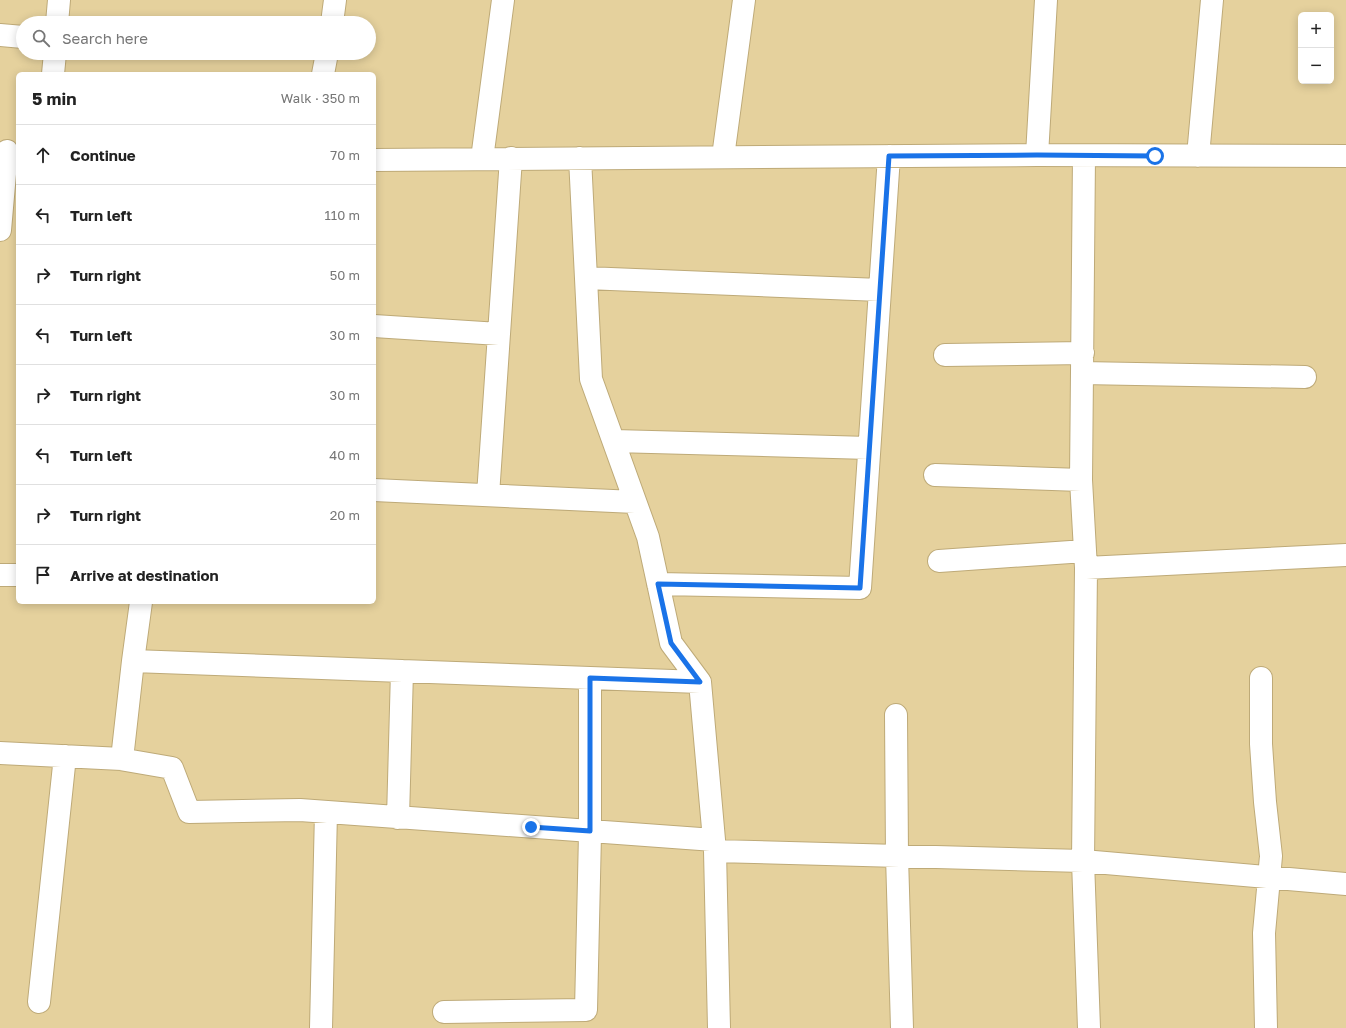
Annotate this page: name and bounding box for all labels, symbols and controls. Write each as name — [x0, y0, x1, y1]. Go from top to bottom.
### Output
map controls — [1298, 12, 1334, 84]
button: + — [1298, 12, 1334, 48]
search box — [16, 16, 376, 60]
icon: search — [30, 27, 52, 49]
text: Search here — [62, 29, 148, 47]
button: − — [1298, 48, 1334, 84]
text: 5 min — [32, 88, 76, 109]
text: Walk · 350 m — [281, 90, 360, 106]
icon: ahead — [32, 144, 54, 166]
text: Continue — [70, 146, 136, 164]
text: 70 m — [330, 147, 360, 163]
route start — [1146, 147, 1164, 165]
icon: left — [32, 204, 54, 226]
text: Turn left — [70, 206, 132, 224]
text: 110 m — [325, 207, 360, 223]
icon: right — [32, 264, 54, 286]
text: Turn right — [70, 266, 141, 284]
text: 50 m — [330, 267, 360, 283]
icon: left — [32, 324, 54, 346]
text: Turn left — [70, 326, 132, 344]
text: 30 m — [330, 327, 360, 343]
icon: right — [32, 384, 54, 406]
text: Turn right — [70, 386, 141, 404]
text: 30 m — [330, 387, 360, 403]
icon: left — [32, 444, 54, 466]
text: Turn left — [70, 446, 132, 464]
text: 40 m — [329, 447, 360, 463]
icon: right — [32, 504, 54, 526]
text: Turn right — [70, 506, 141, 524]
text: 20 m — [330, 507, 360, 523]
icon: arrive — [32, 564, 54, 586]
text: Arrive at destination — [70, 566, 219, 584]
route end — [522, 818, 540, 836]

